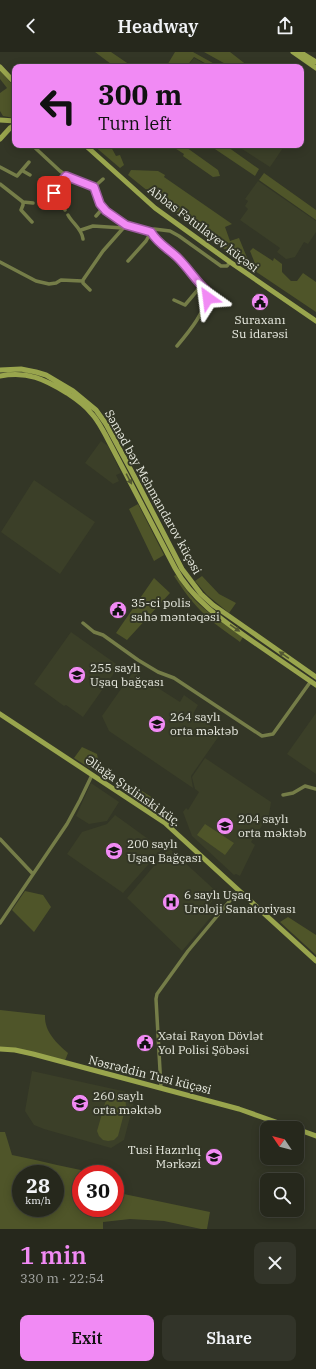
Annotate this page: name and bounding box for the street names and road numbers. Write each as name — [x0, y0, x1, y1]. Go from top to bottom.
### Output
street label: Abbas Fətullayev küçəsi — [145, 182, 262, 275]
street label: Səməd bəy Mehmandarov küçəsi — [102, 407, 205, 577]
street label: Əliağa Şıxlinski küç. — [82, 752, 184, 829]
street label: Nəsrəddin Tusi küçəsi — [87, 1052, 213, 1097]

